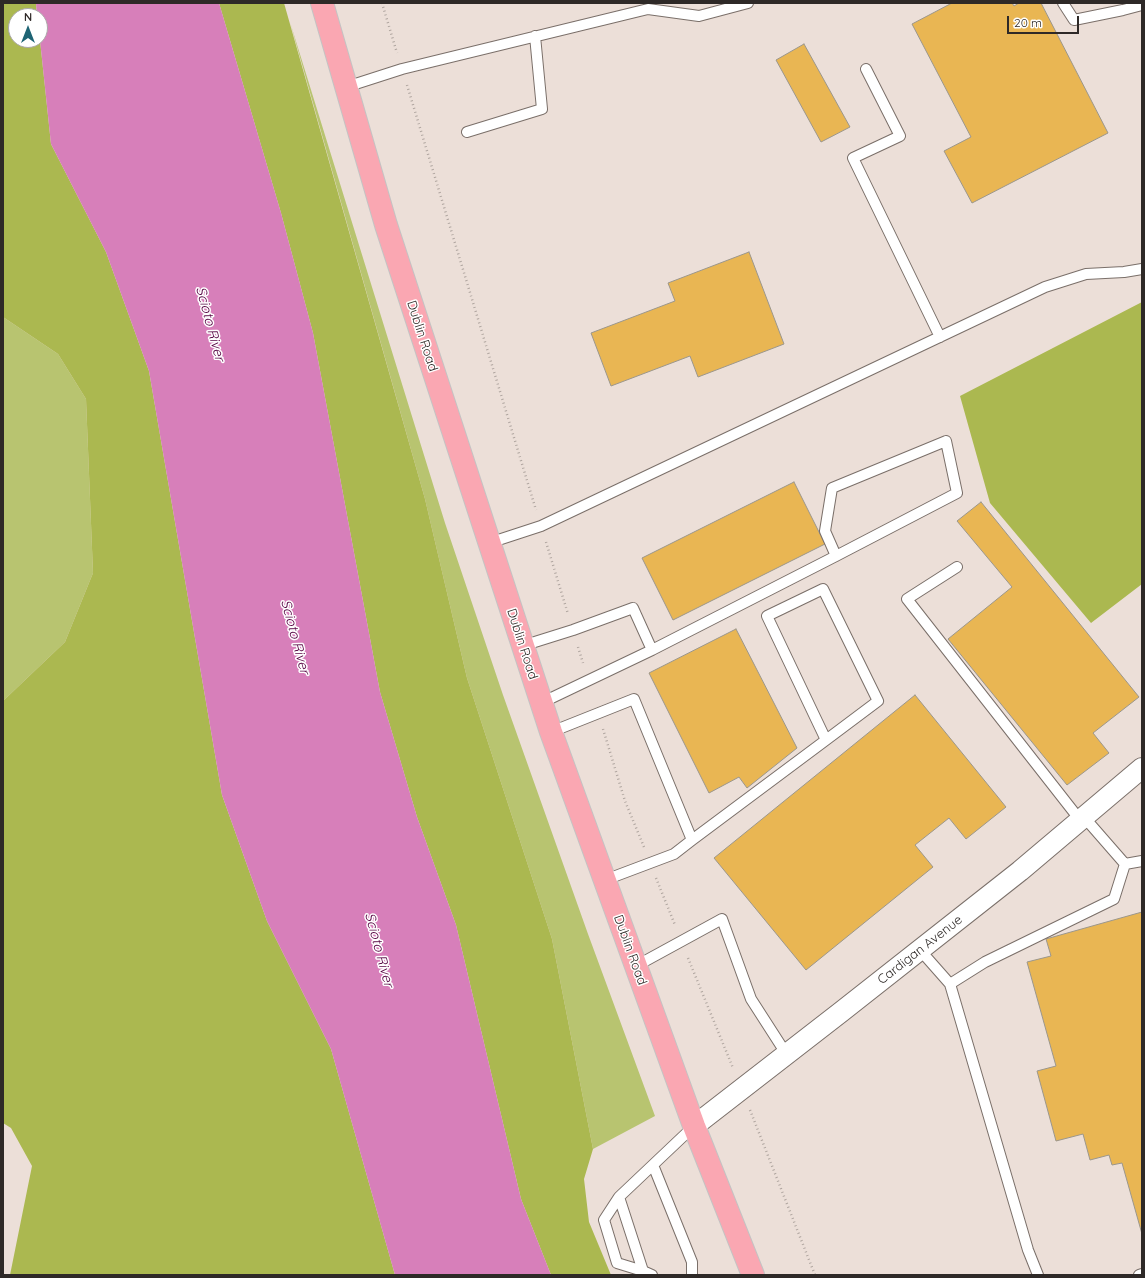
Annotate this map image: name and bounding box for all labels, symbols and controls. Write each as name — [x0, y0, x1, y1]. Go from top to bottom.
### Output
north arrow — [8, 8, 48, 48]
scale bar — [1009, 8, 1081, 34]
text: N — [24, 10, 32, 24]
text: 20 m — [1014, 15, 1042, 30]
water label: Scioto River — [192, 285, 228, 363]
street label: Dublin Road — [403, 299, 441, 373]
water label: Scioto River — [277, 598, 313, 676]
street label: Dublin Road — [503, 607, 541, 681]
water label: Scioto River — [361, 911, 397, 989]
street label: Cardigan Avenue — [875, 912, 965, 988]
street label: Dublin Road — [610, 913, 650, 987]

